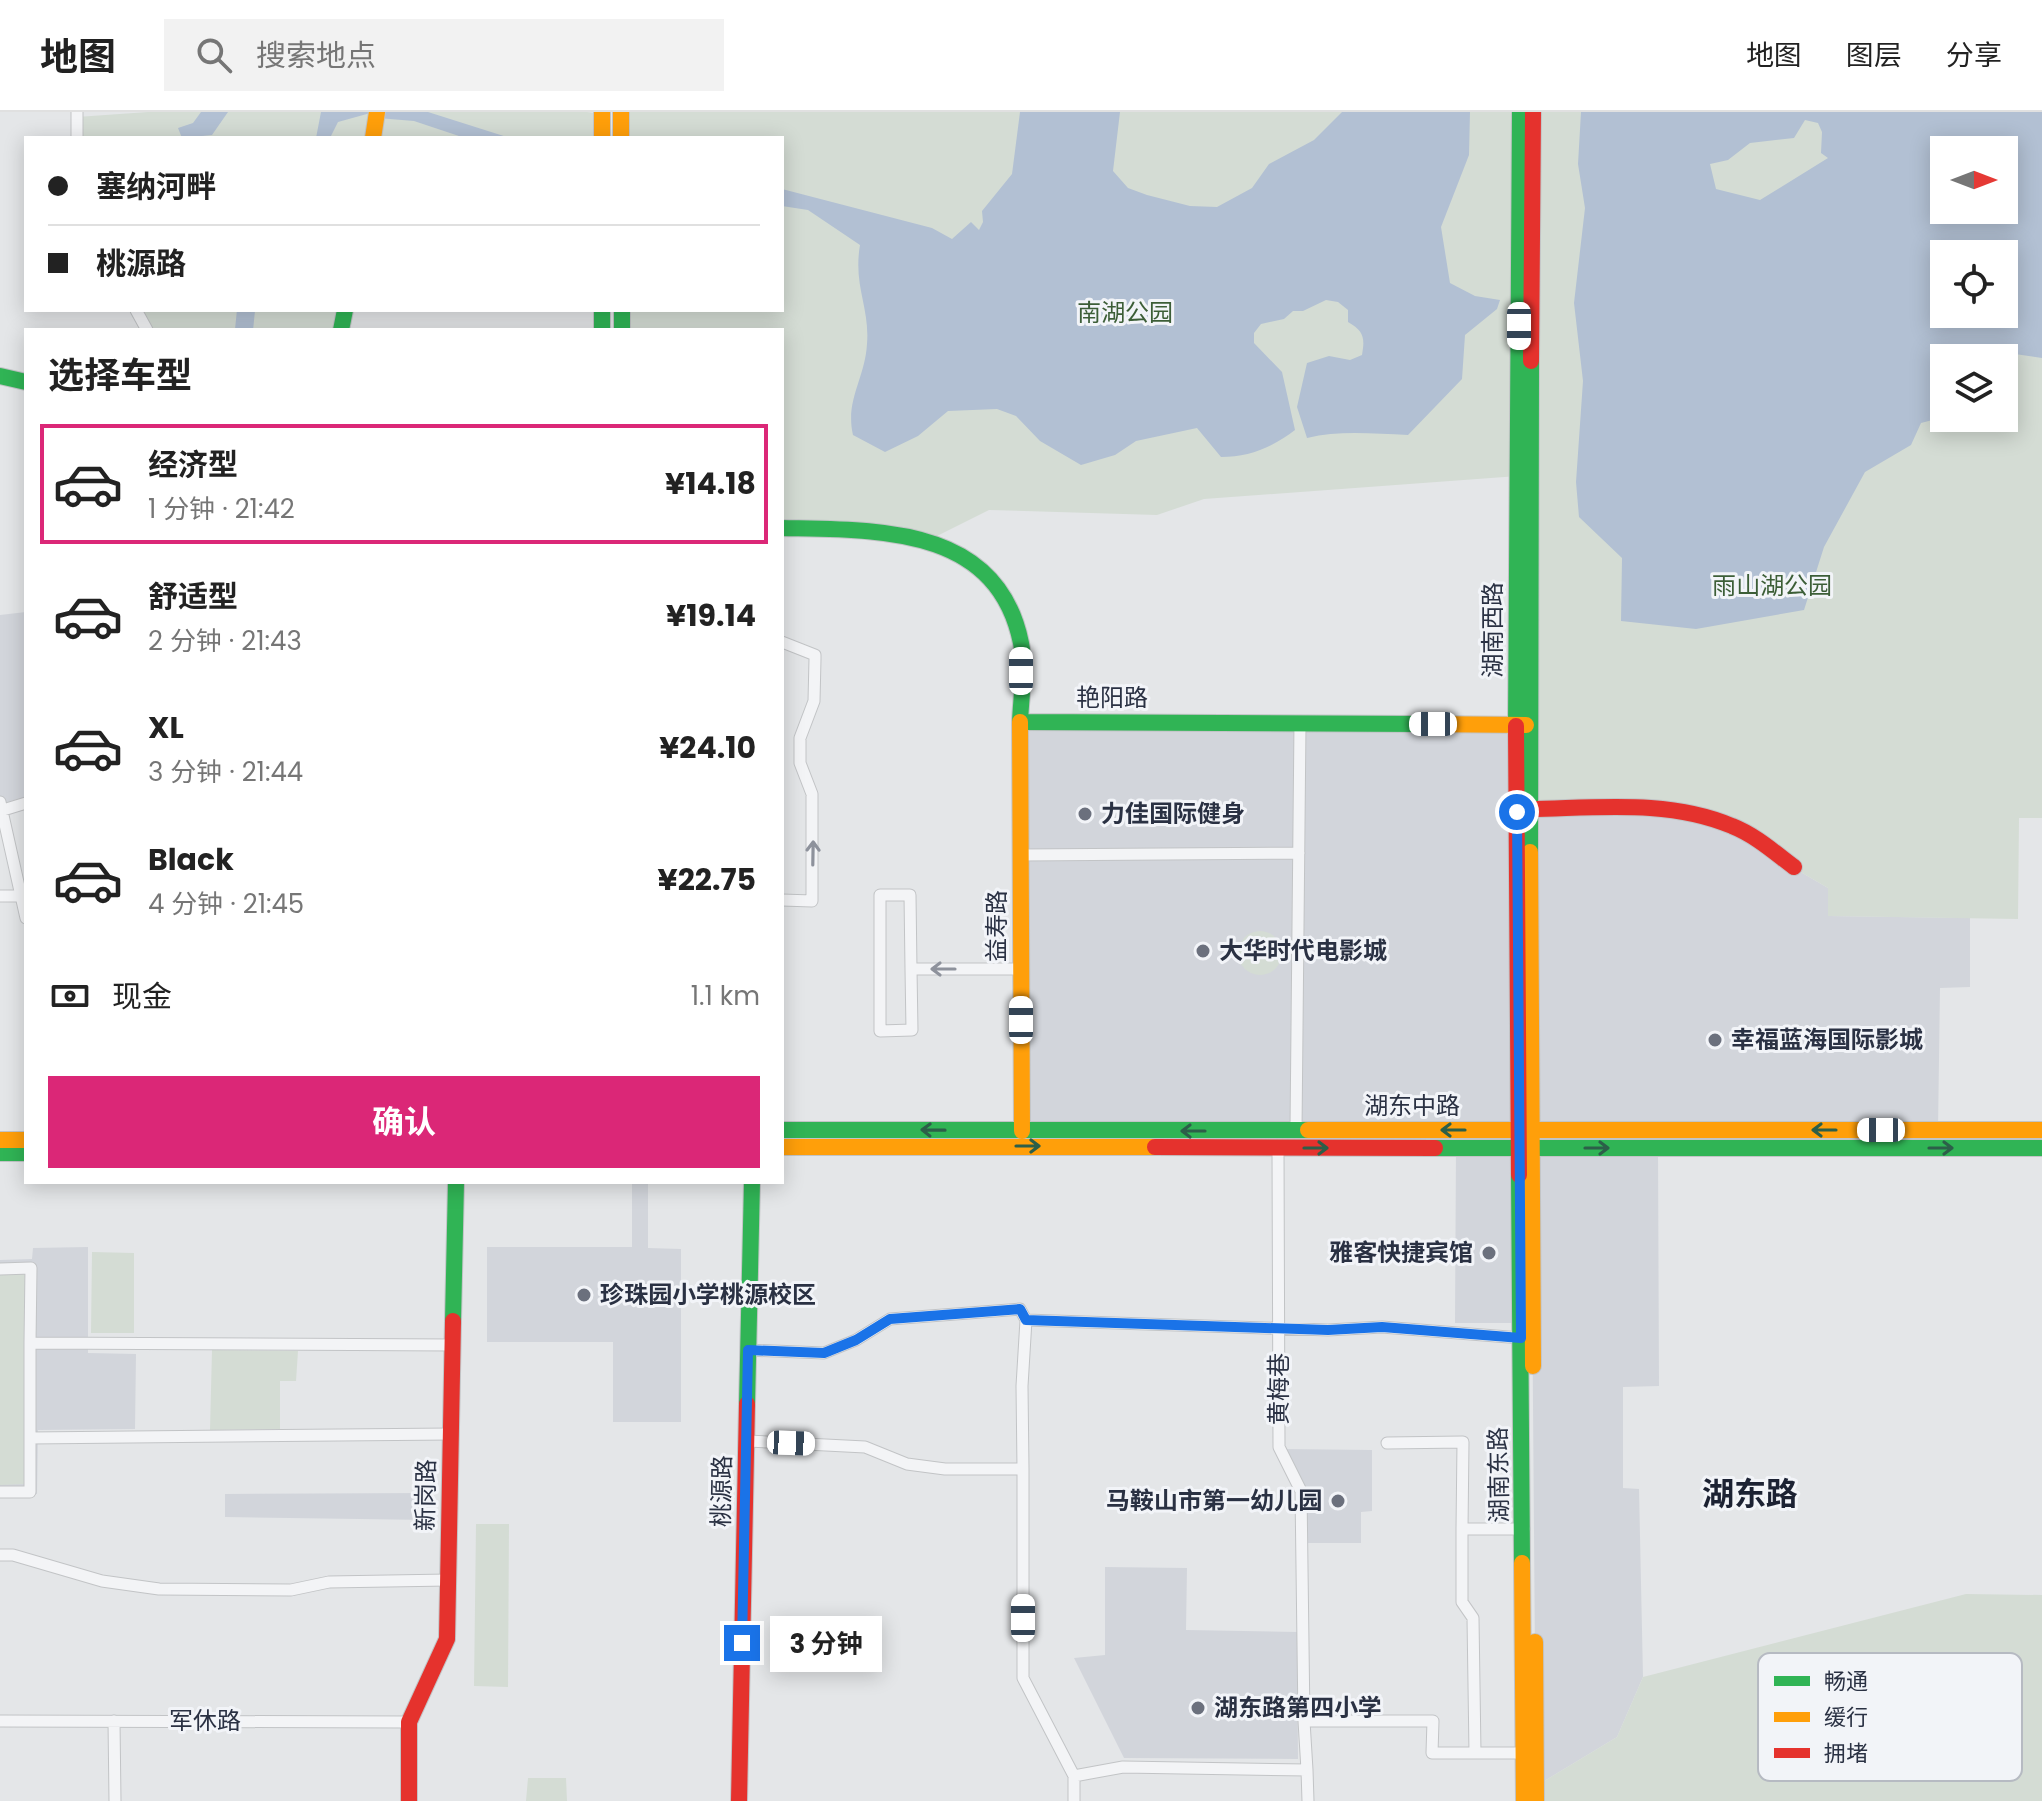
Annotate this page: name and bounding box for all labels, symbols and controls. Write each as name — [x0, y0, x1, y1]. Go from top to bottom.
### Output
search box — [164, 19, 724, 91]
text: 地图 — [40, 30, 116, 83]
icon: search — [192, 33, 236, 77]
text: 搜索地点 — [256, 34, 376, 77]
text: 地图 — [1746, 36, 1802, 75]
text: 图层 — [1846, 36, 1902, 75]
text: 分享 — [1946, 36, 2002, 75]
north arrow — [1930, 136, 2018, 224]
map controls — [1930, 136, 2018, 432]
text: 塞纳河畔 — [96, 165, 216, 208]
button: locate — [1930, 240, 2018, 328]
text: 桃源路 — [96, 242, 186, 285]
park label: 南湖公园 — [1077, 296, 1173, 329]
car — [1507, 302, 1531, 350]
button: layers — [1930, 344, 2018, 432]
text: 选择车型 — [48, 350, 192, 401]
text: 经济型 — [148, 443, 238, 486]
icon: car — [52, 448, 124, 520]
text: ¥14.18 — [665, 462, 756, 505]
text: 1 分钟 · 21:42 — [148, 491, 295, 527]
park label: 雨山湖公园 — [1712, 569, 1832, 602]
text: 舒适型 — [148, 575, 238, 618]
icon: car — [52, 580, 124, 652]
street label: 湖南西路 — [1476, 582, 1509, 678]
text: ¥19.14 — [666, 594, 756, 637]
text: 2 分钟 · 21:43 — [148, 623, 302, 659]
car — [1009, 647, 1033, 695]
street label: 艳阳路 — [1076, 681, 1148, 714]
text: XL — [148, 706, 184, 749]
icon: car — [52, 712, 124, 784]
car — [1409, 712, 1457, 736]
text: ¥24.10 — [659, 726, 756, 769]
text: 3 分钟 · 21:44 — [148, 754, 303, 790]
route start — [1499, 794, 1535, 830]
place label: 力佳国际健身 — [1101, 797, 1245, 830]
marker: 力佳国际健身 — [1076, 805, 1094, 823]
text: Black — [148, 838, 234, 881]
one-way arrow — [805, 840, 821, 867]
icon: car — [52, 844, 124, 916]
text: ¥22.75 — [658, 858, 756, 901]
text: 4 分钟 · 21:45 — [148, 886, 304, 922]
street label: 益寿路 — [980, 890, 1013, 962]
place label: 大华时代电影城 — [1219, 934, 1387, 967]
marker: 大华时代电影城 — [1194, 942, 1212, 960]
one-way arrow — [930, 961, 957, 977]
icon: cash — [48, 974, 92, 1018]
text: 现金 — [112, 975, 172, 1018]
text: 1.1 km — [691, 978, 760, 1014]
car — [1009, 996, 1033, 1044]
place label: 幸福蓝海国际影城 — [1731, 1023, 1923, 1056]
marker: 幸福蓝海国际影城 — [1706, 1031, 1724, 1049]
button: 确认 — [48, 1076, 760, 1168]
street label: 湖东中路 — [1364, 1089, 1460, 1122]
car — [1857, 1118, 1905, 1142]
one-way arrow — [920, 1122, 947, 1138]
one-way arrow — [1440, 1122, 1467, 1138]
one-way arrow — [1811, 1122, 1838, 1138]
one-way arrow — [1180, 1123, 1207, 1138]
one-way arrow — [1014, 1138, 1041, 1154]
one-way arrow — [1302, 1140, 1329, 1156]
one-way arrow — [1583, 1140, 1610, 1156]
one-way arrow — [1927, 1140, 1954, 1156]
place label: 雅客快捷宾馆 — [1329, 1236, 1473, 1269]
marker: 雅客快捷宾馆 — [1480, 1244, 1498, 1262]
place label: 珍珠园小学桃源校区 — [600, 1278, 816, 1311]
marker: 珍珠园小学桃源校区 — [575, 1286, 593, 1304]
street label: 黄梅巷 — [1262, 1353, 1295, 1425]
street label: 湖南东路 — [1481, 1427, 1516, 1523]
car — [767, 1430, 815, 1456]
street label: 桃源路 — [704, 1455, 739, 1527]
street label: 新岗路 — [408, 1459, 443, 1531]
district label: 湖东路 — [1702, 1471, 1798, 1516]
place label: 马鞍山市第一幼儿园 — [1106, 1484, 1322, 1517]
marker: 马鞍山市第一幼儿园 — [1329, 1492, 1347, 1510]
car — [1011, 1594, 1035, 1642]
callout: 3 分钟 — [770, 1615, 882, 1671]
route end — [724, 1625, 760, 1661]
text: 3 分钟 — [789, 1626, 863, 1662]
legend — [1758, 1653, 2022, 1781]
text: 畅通 — [1824, 1666, 1868, 1697]
place label: 湖东路第四小学 — [1214, 1691, 1382, 1724]
marker: 湖东路第四小学 — [1189, 1699, 1207, 1717]
text: 缓行 — [1824, 1702, 1868, 1733]
street label: 军休路 — [169, 1704, 241, 1737]
text: 拥堵 — [1824, 1738, 1868, 1769]

